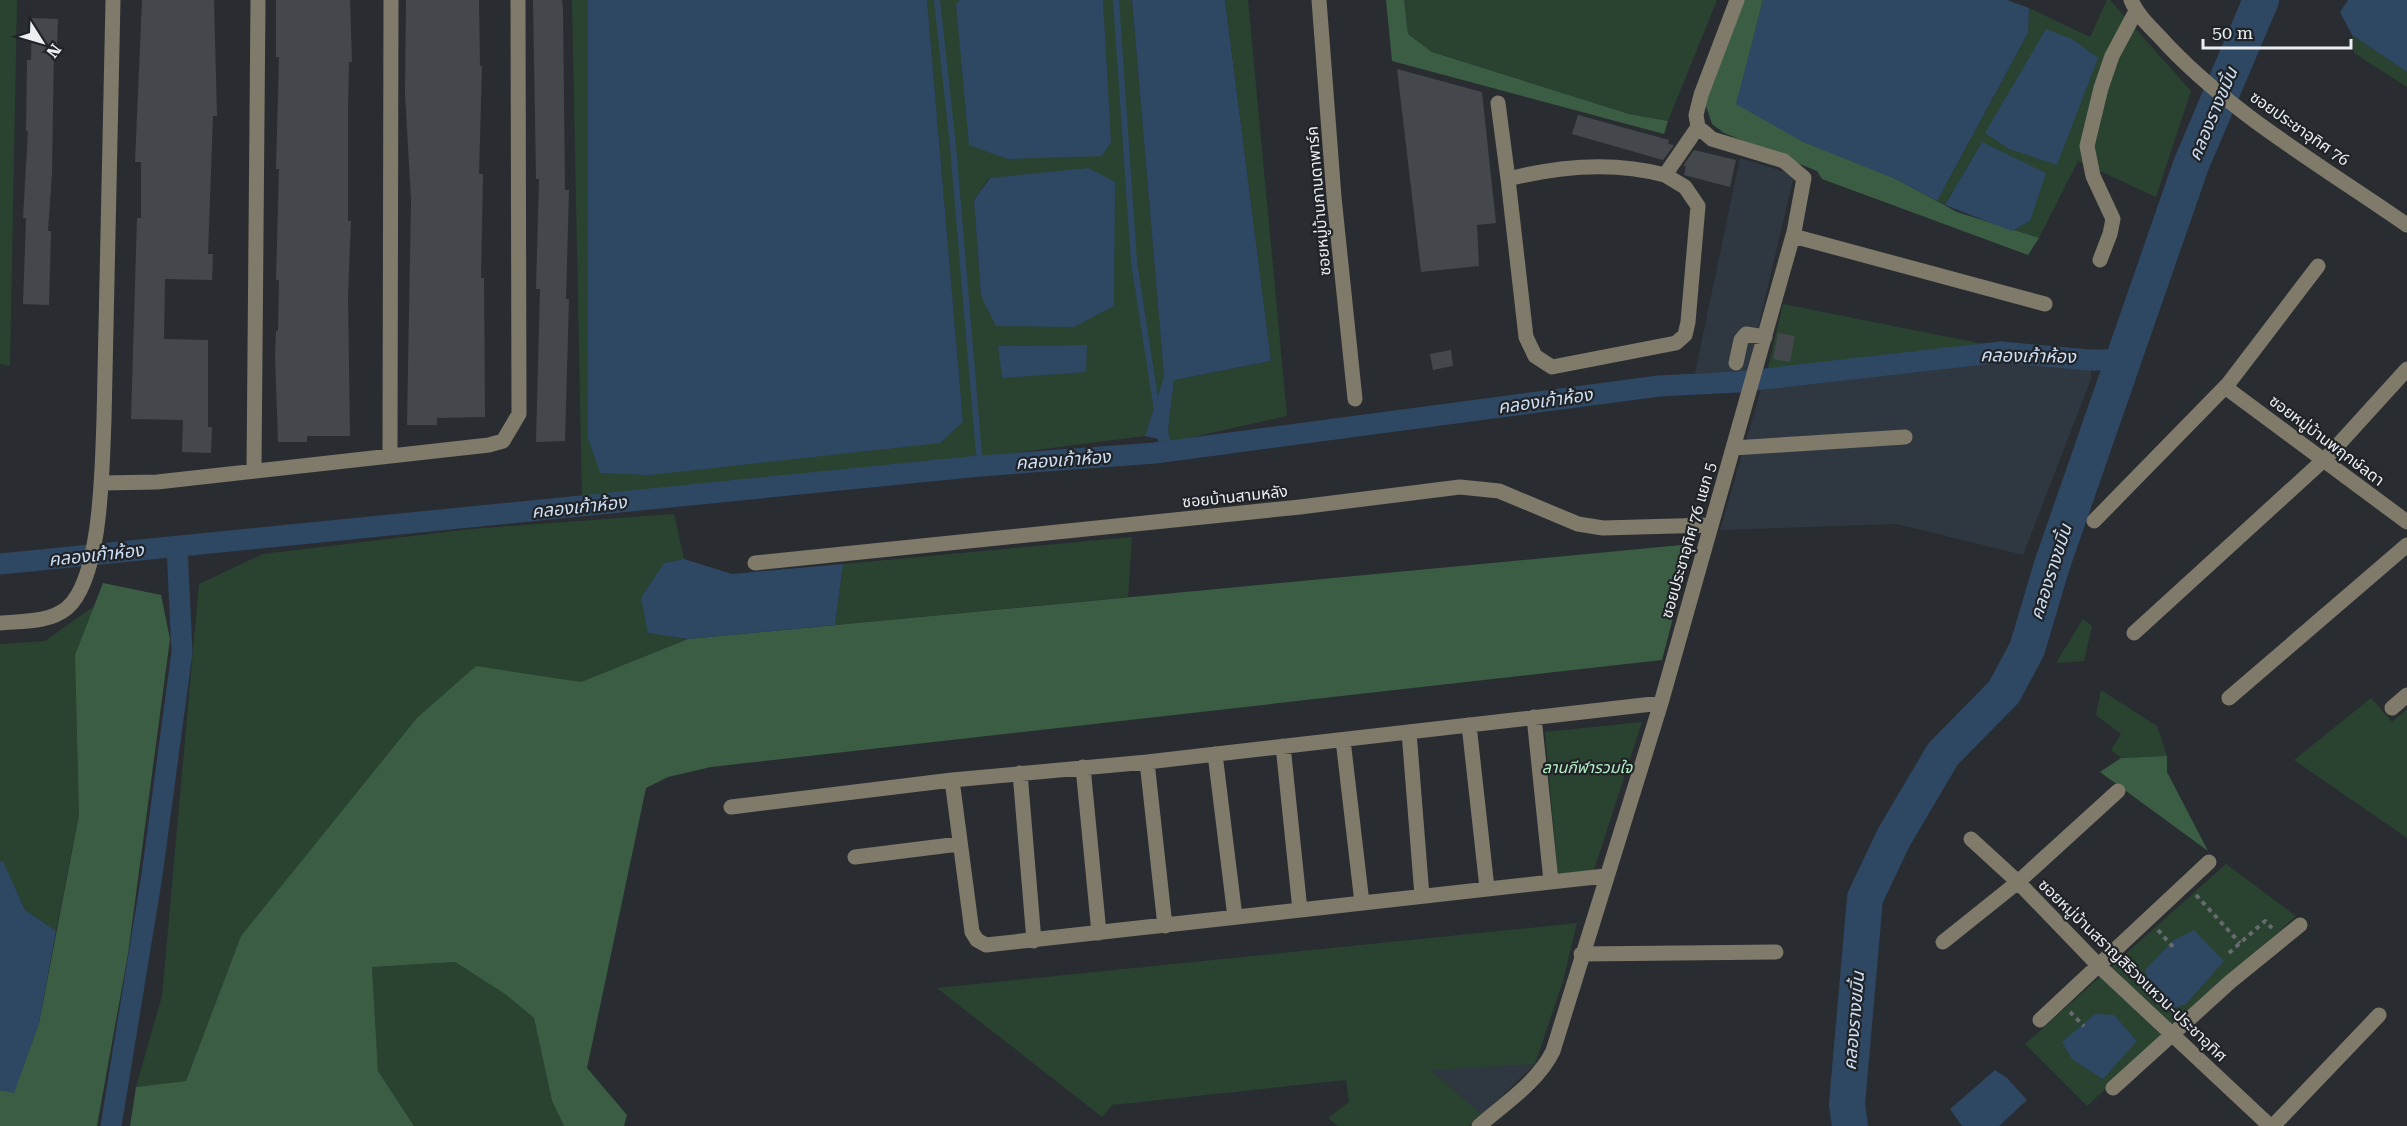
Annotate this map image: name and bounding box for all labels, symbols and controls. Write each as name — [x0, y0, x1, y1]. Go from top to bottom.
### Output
north arrow — [12, 12, 72, 72]
scale bar — [2203, 12, 2352, 50]
text: 50 m — [2212, 22, 2253, 43]
text: N — [42, 40, 65, 61]
water label: คลองรางขมิ้น — [2183, 63, 2242, 163]
street label: ซอยประชาอุทิศ 76 — [2246, 87, 2353, 170]
street label: ซอยหมู่บ้านกานดาพาร์ค — [1302, 125, 1335, 277]
water label: คลองเก้าห้อง — [1980, 344, 2077, 367]
water label: คลองเก้าห้อง — [1496, 383, 1595, 418]
street label: ซอยหมู่บ้านพฤกษ์ลดา — [2266, 391, 2388, 490]
water label: คลองเก้าห้อง — [1015, 446, 1113, 473]
street label: ซอยประชาอุทิศ 76 แยก 5 — [1657, 460, 1720, 620]
street label: ซอยบ้านสามหลัง — [1181, 482, 1289, 511]
water label: คลองเก้าห้อง — [530, 491, 629, 522]
water label: คลองรางขมิ้น — [2024, 520, 2076, 622]
water label: คลองเก้าห้อง — [47, 539, 146, 570]
park label: ลานกีฬารวมใจ — [1542, 758, 1633, 777]
street label: ซอยหมู่บ้านสราญสิริวงแหวน-ประชาอุทิศ — [2034, 875, 2231, 1066]
water label: คลองรางขมิ้น — [1838, 970, 1868, 1071]

